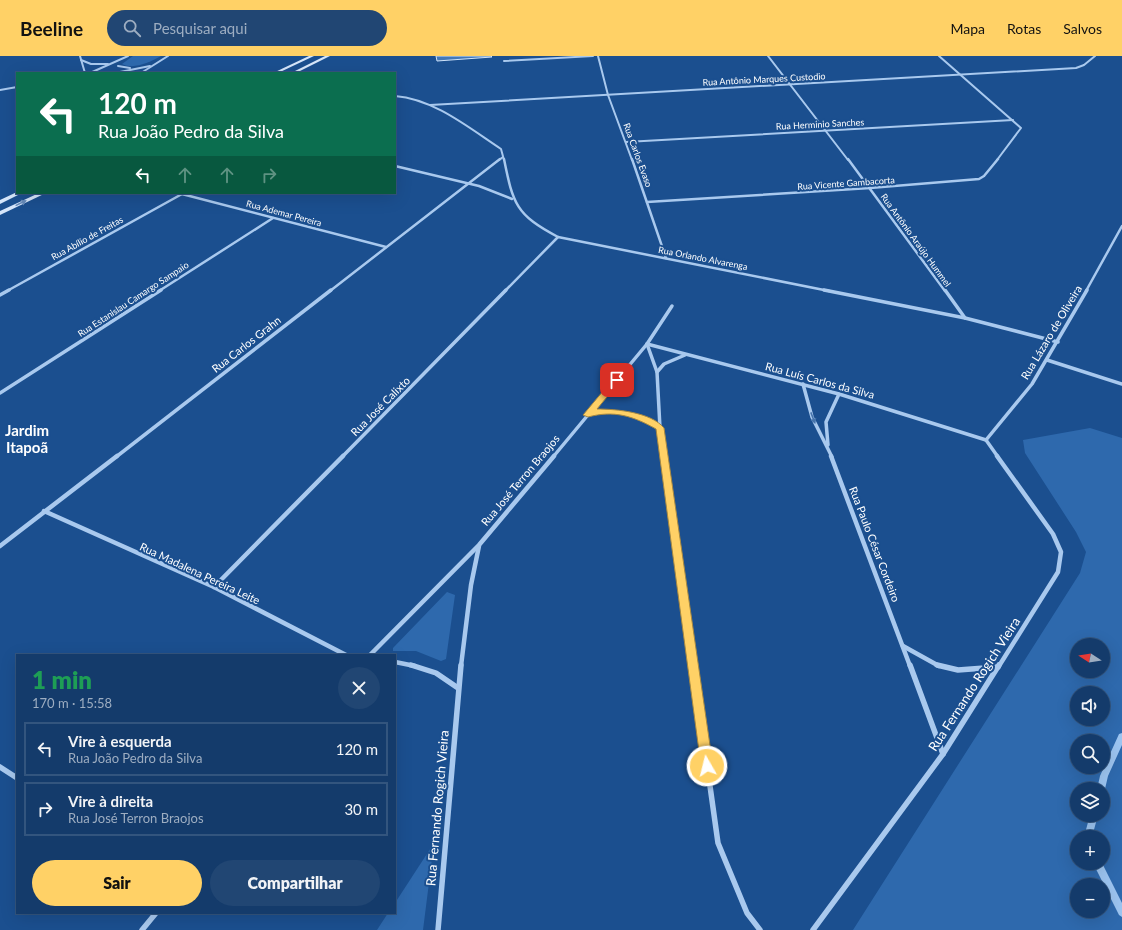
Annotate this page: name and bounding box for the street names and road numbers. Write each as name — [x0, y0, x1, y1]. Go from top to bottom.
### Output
street label: Rua Antônio Marques Custodio — [702, 70, 826, 88]
street label: Rua Herminio Sanches — [776, 116, 865, 132]
street label: Rua Carlos Evaso — [621, 121, 655, 189]
street label: Rua Vicente Gambacorta — [797, 174, 895, 192]
street label: Rua Antônio Araújo Hummel — [879, 191, 953, 289]
street label: Rua Ademar Pereira — [245, 198, 323, 228]
street label: Rua Abílio de Freitas — [49, 214, 125, 262]
street label: Rua Orlando Alvarenga — [657, 244, 749, 272]
street label: Rua Estanislau Camargo Sampaio — [75, 259, 191, 339]
street label: Rua Lázaro de Oliveira — [1018, 283, 1084, 381]
street label: Rua Carlos Grahn — [209, 313, 283, 375]
street label: Rua Luís Carlos da Silva — [764, 359, 876, 401]
street label: Rua José Calixto — [348, 374, 412, 438]
street label: Rua José Terron Braojos — [478, 432, 562, 528]
street label: Rua Paulo César Cordeiro — [847, 484, 903, 604]
street label: Rua Madalena Pereira Leite — [138, 539, 262, 607]
street label: Rua Fernando Rogich Vieira — [925, 614, 1023, 754]
street label: Rua Fernando Rogich Vieira — [422, 729, 452, 887]

